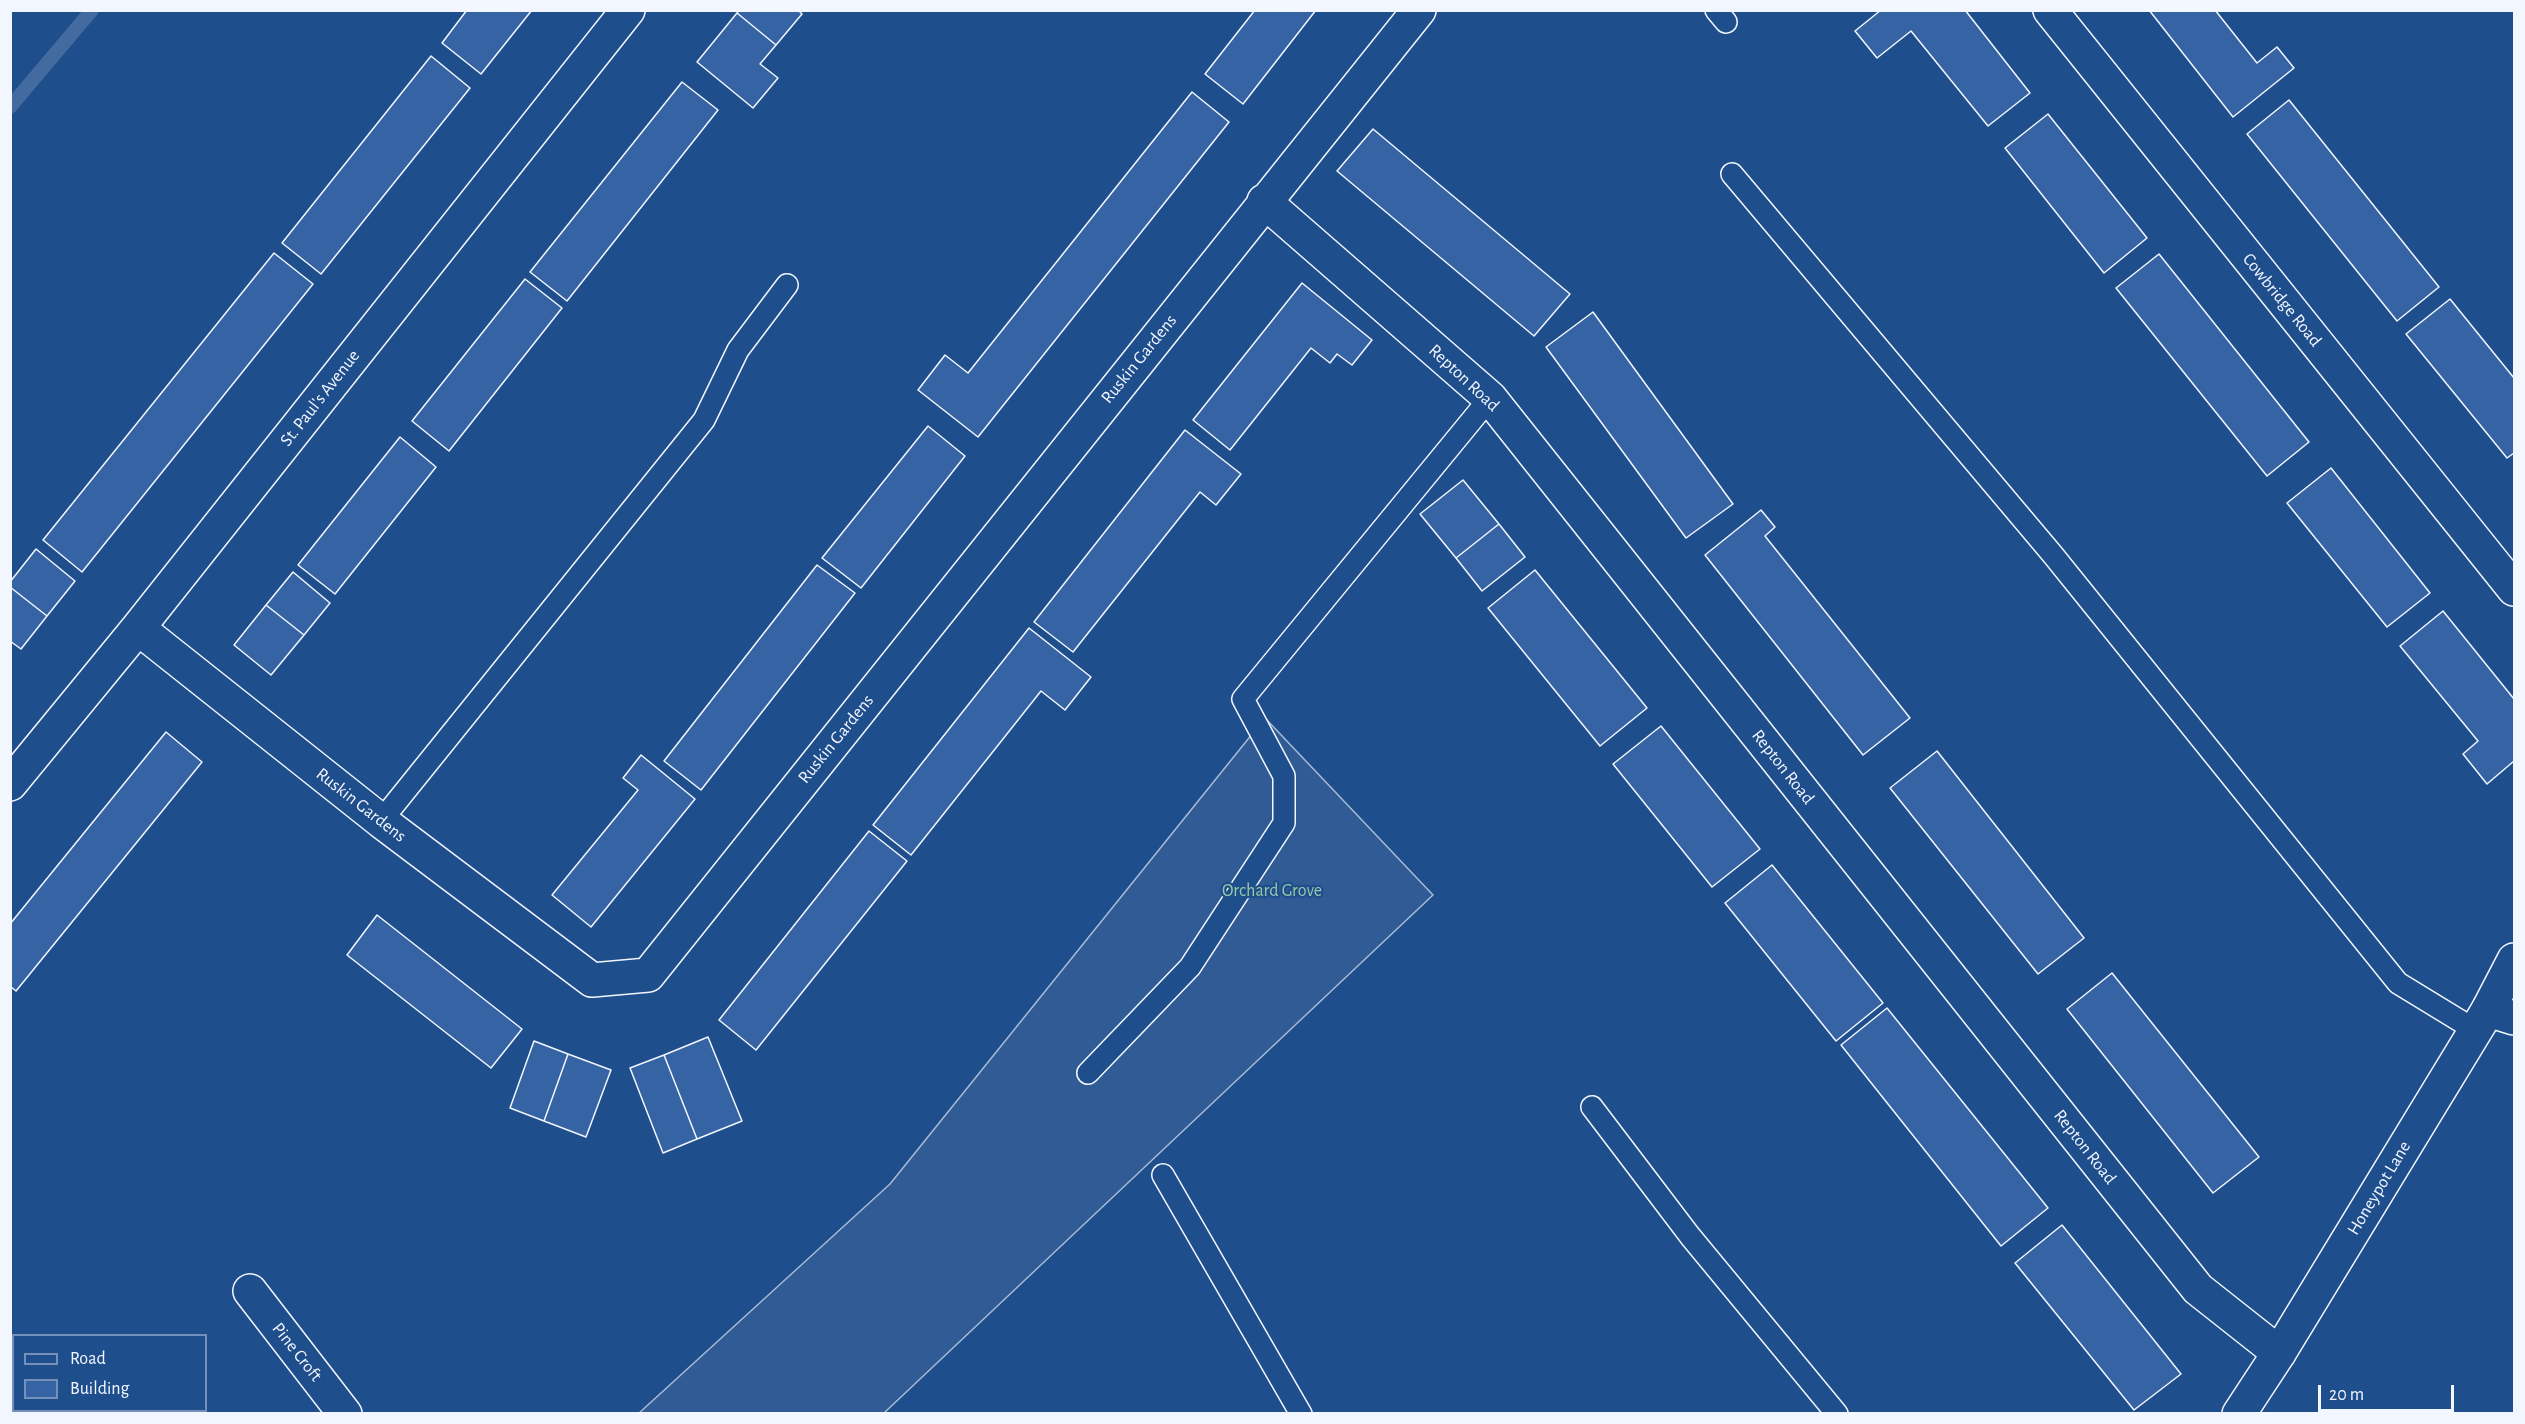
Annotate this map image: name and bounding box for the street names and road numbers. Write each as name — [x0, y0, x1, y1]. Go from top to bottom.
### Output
street label: Cowbridge Road — [2238, 249, 2326, 351]
street label: Ruskin Gardens — [1096, 310, 1182, 408]
street label: Repton Road — [1424, 340, 1504, 416]
street label: St. Paul's Avenue — [276, 345, 364, 451]
street label: Ruskin Gardens — [793, 690, 879, 788]
street label: Repton Road — [1747, 725, 1819, 809]
street label: Ruskin Gardens — [312, 763, 410, 847]
street label: Repton Road — [2049, 1105, 2121, 1189]
street label: Honeypot Lane — [2342, 1137, 2416, 1239]
street label: Pine Croft — [267, 1318, 327, 1386]

